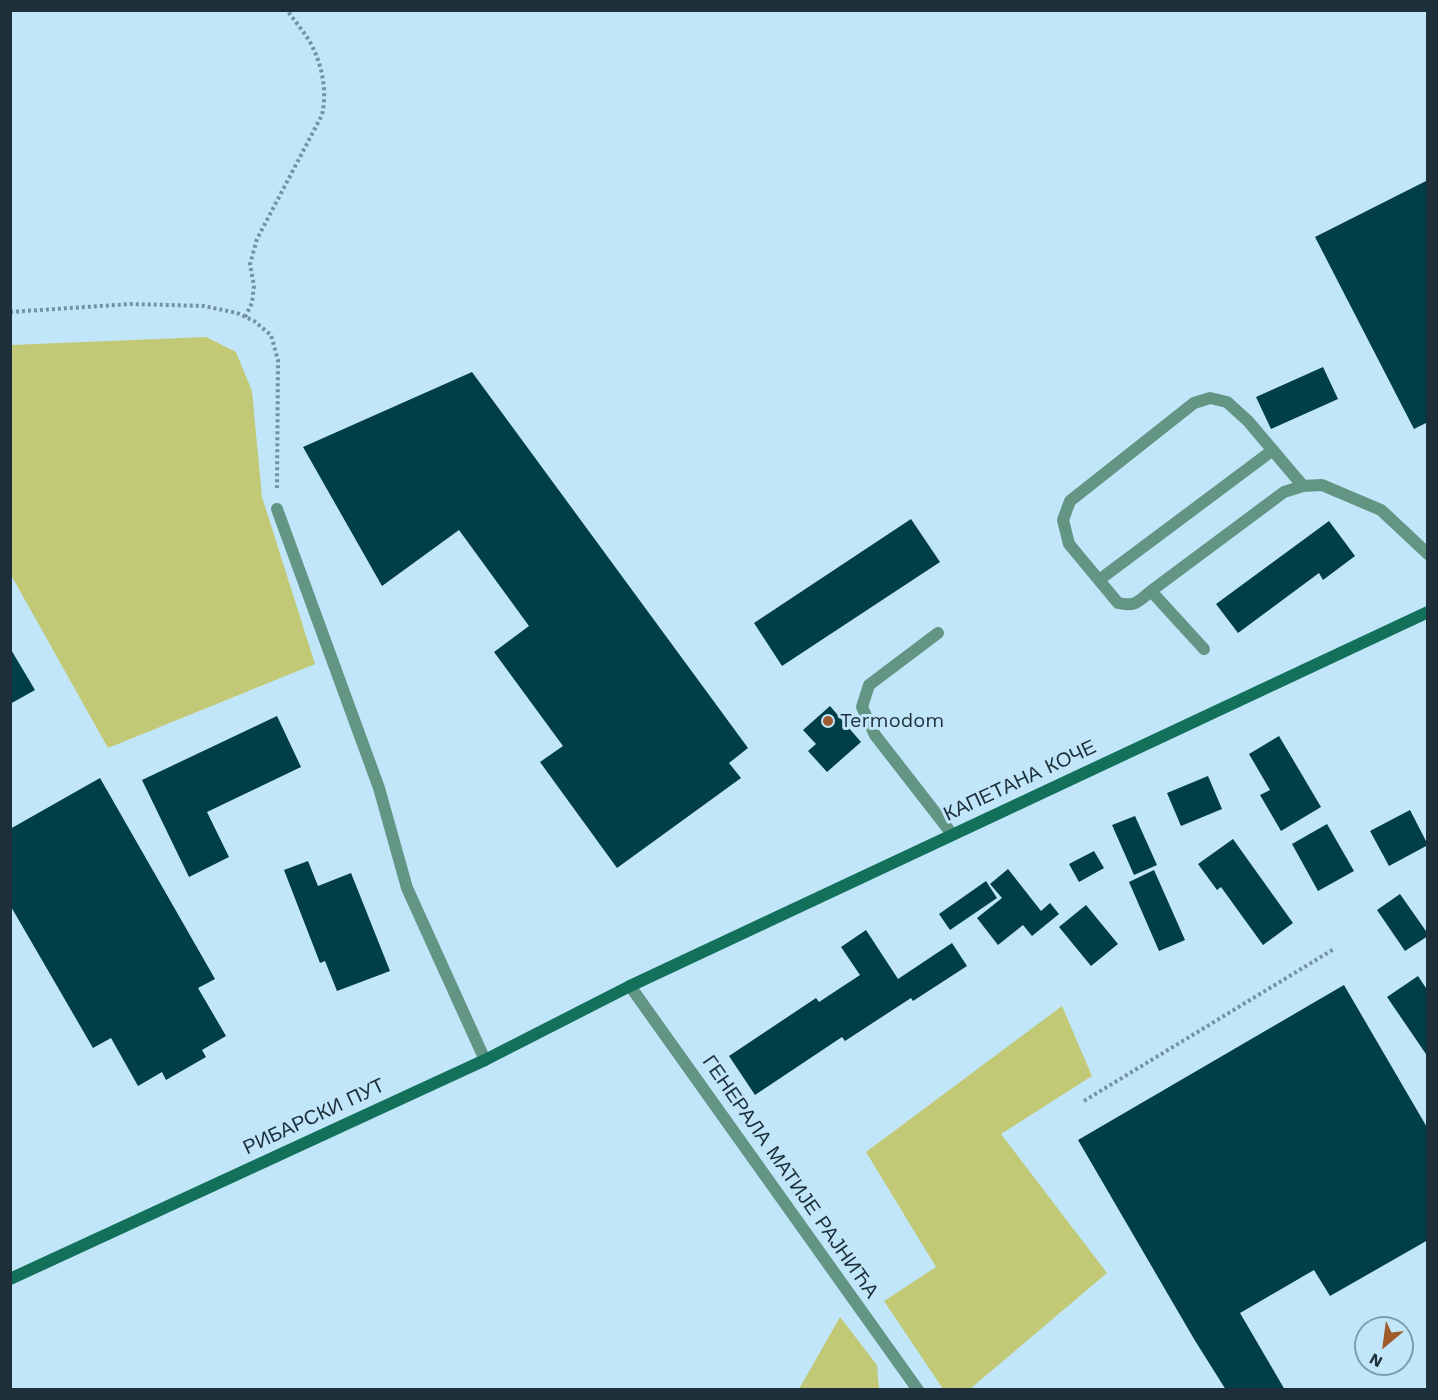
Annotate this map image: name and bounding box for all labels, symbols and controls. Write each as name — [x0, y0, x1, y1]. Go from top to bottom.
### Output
place label: Termodom — [840, 709, 944, 733]
marker: Termodom — [821, 714, 835, 728]
street label: КАПЕТАНА КОЧЕ — [940, 735, 1100, 827]
street label: ГЕНЕРАЛА МАТИЈЕ РАЈНИЋА — [697, 1051, 883, 1303]
street label: РИБАРСКИ ПУТ — [239, 1074, 389, 1160]
north arrow — [1354, 1316, 1414, 1376]
text: N — [1366, 1349, 1386, 1372]

